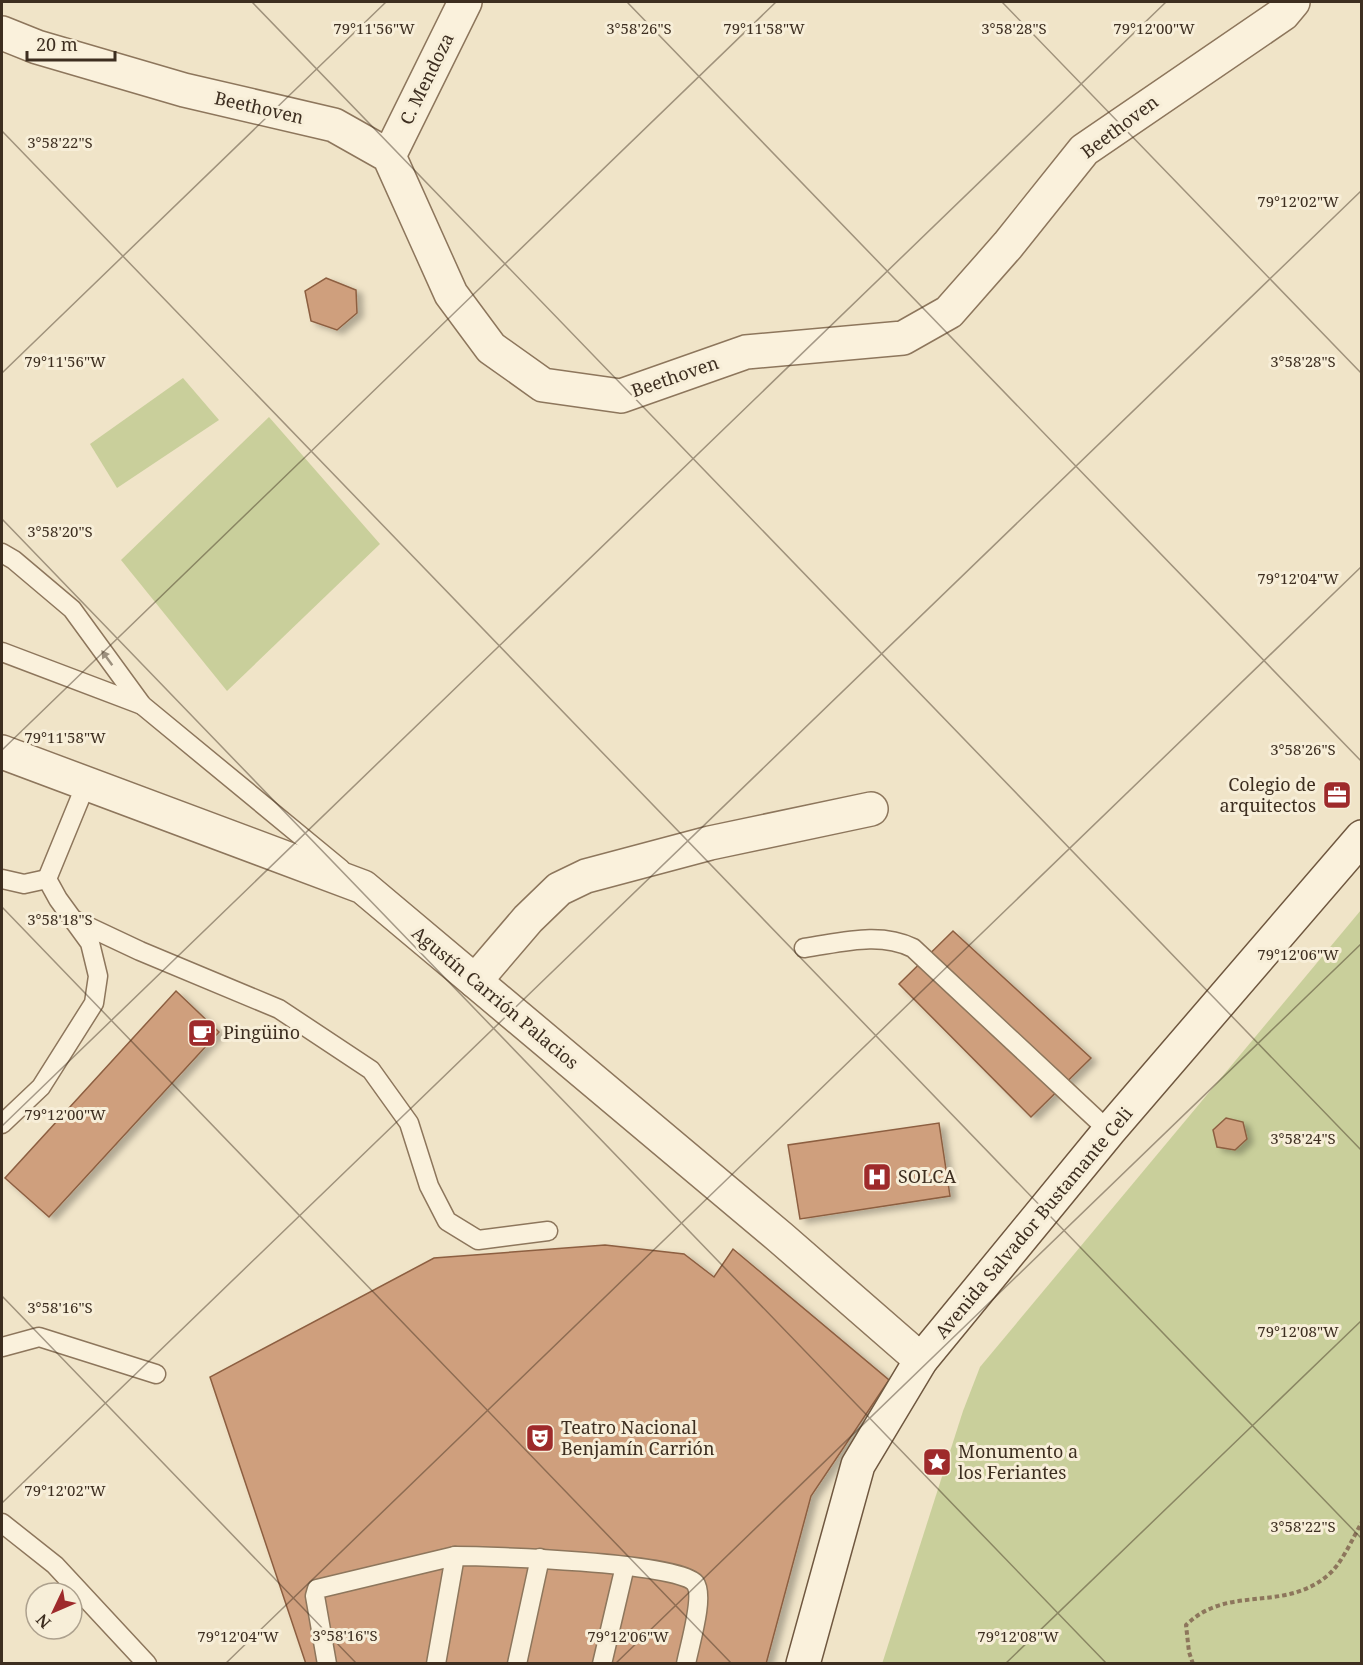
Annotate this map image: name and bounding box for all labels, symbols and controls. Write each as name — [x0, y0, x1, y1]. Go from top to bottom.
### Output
text: 79°11'56"W — [333, 18, 415, 38]
text: 3°58'26"S — [606, 18, 672, 38]
text: 79°11'58"W — [723, 18, 805, 38]
text: 3°58'28"S — [981, 18, 1047, 38]
text: 79°12'00"W — [1113, 18, 1195, 38]
scale bar — [27, 24, 116, 62]
street label: C. Mendoza — [394, 29, 459, 128]
text: 20 m — [36, 32, 78, 56]
street label: Beethoven — [212, 85, 307, 129]
street label: Beethoven — [1076, 89, 1163, 163]
text: 3°58'22"S — [27, 132, 93, 152]
text: 79°12'02"W — [1257, 191, 1339, 211]
street label: Beethoven — [628, 350, 722, 402]
text: 79°11'56"W — [24, 351, 106, 371]
text: 3°58'28"S — [1270, 351, 1336, 371]
text: 3°58'20"S — [27, 521, 93, 541]
text: 79°12'04"W — [1257, 568, 1339, 588]
one-way arrow — [101, 650, 113, 666]
text: 79°11'58"W — [24, 727, 106, 747]
text: 3°58'26"S — [1270, 739, 1336, 759]
place label: Colegio de arquitectos — [1219, 772, 1316, 817]
office icon: Colegio de arquitectos — [1321, 779, 1353, 811]
text: 3°58'18"S — [27, 909, 93, 929]
street label: Agustín Carrión Palacios — [407, 920, 584, 1074]
text: 79°12'06"W — [1257, 944, 1339, 964]
cafe icon: Pingüino — [186, 1017, 218, 1049]
place label: Pingüino — [223, 1020, 300, 1044]
street label: Avenida Salvador Bustamante Celi — [929, 1102, 1137, 1343]
text: 79°12'00"W — [24, 1104, 106, 1124]
text: 3°58'24"S — [1270, 1128, 1336, 1148]
hospital icon: SOLCA — [861, 1161, 893, 1193]
place label: SOLCA — [898, 1164, 956, 1188]
text: 3°58'16"S — [27, 1297, 93, 1317]
text: 79°12'08"W — [1257, 1321, 1339, 1341]
place label: Teatro Nacional Benjamín Carrión — [561, 1415, 715, 1460]
theatre icon: Teatro Nacional Benjamín Carrión — [524, 1422, 556, 1454]
place label: Monumento a los Feriantes — [958, 1439, 1078, 1484]
place icon: Monumento a los Feriantes — [921, 1446, 953, 1478]
text: 79°12'02"W — [24, 1480, 106, 1500]
text: 3°58'22"S — [1270, 1516, 1336, 1536]
north arrow — [24, 1581, 84, 1641]
text: N — [31, 1609, 56, 1634]
text: 3°58'16"S — [312, 1625, 378, 1645]
text: 79°12'04"W — [197, 1626, 279, 1646]
text: 79°12'06"W — [587, 1626, 669, 1646]
text: 79°12'08"W — [977, 1626, 1059, 1646]

